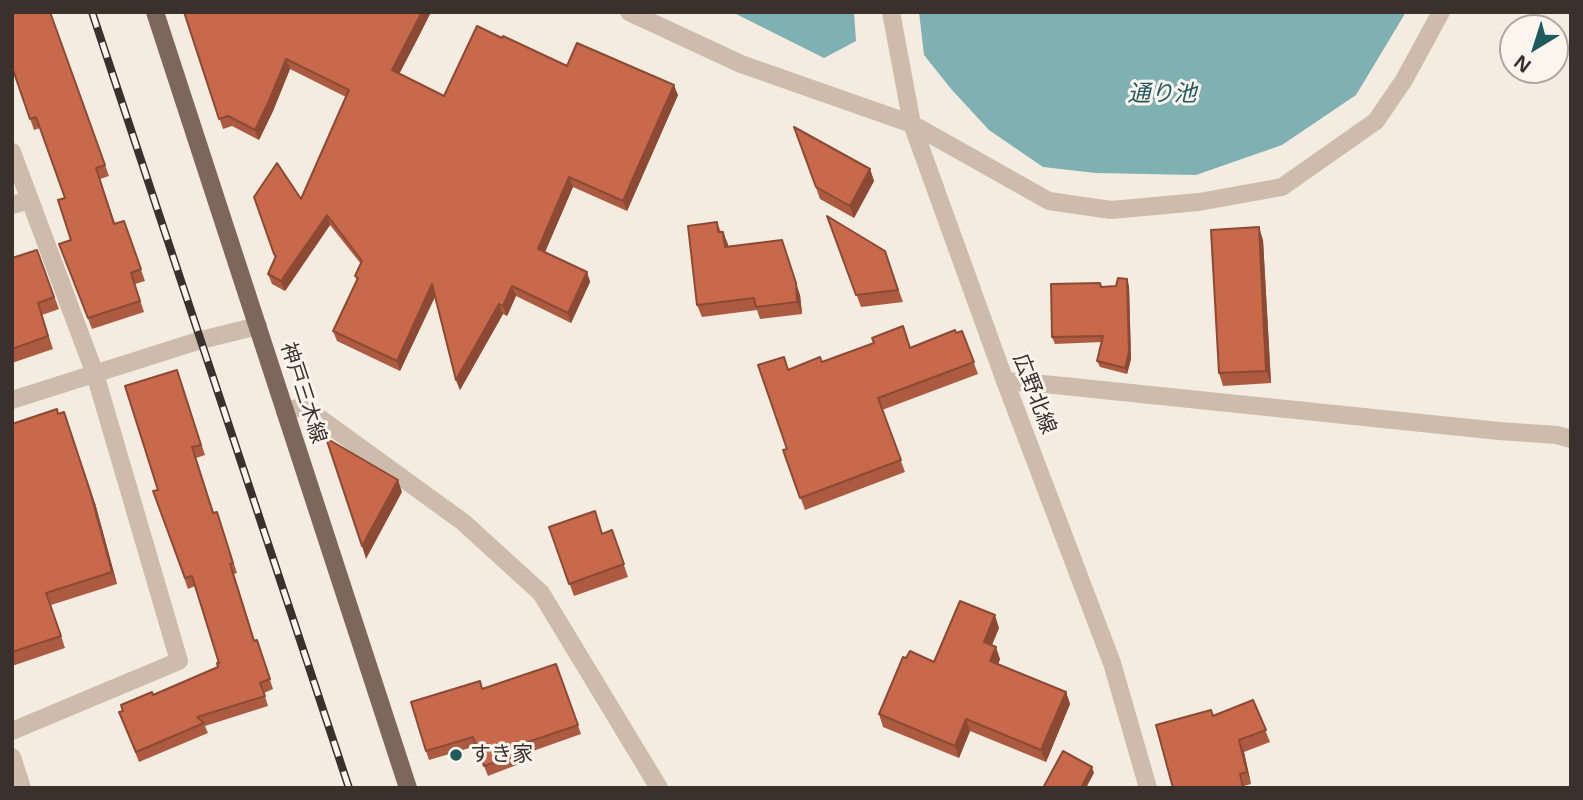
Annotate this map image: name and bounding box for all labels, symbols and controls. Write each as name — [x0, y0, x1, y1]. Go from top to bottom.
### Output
north arrow — [1499, 14, 1569, 84]
text: N — [1508, 49, 1536, 79]
water label: 通り池 — [1128, 80, 1196, 108]
street label: 神戸三木線 — [275, 339, 331, 447]
street label: 広野北線 — [1007, 350, 1061, 438]
place label: すき家 — [470, 742, 533, 768]
marker: すき家 — [448, 747, 464, 763]

